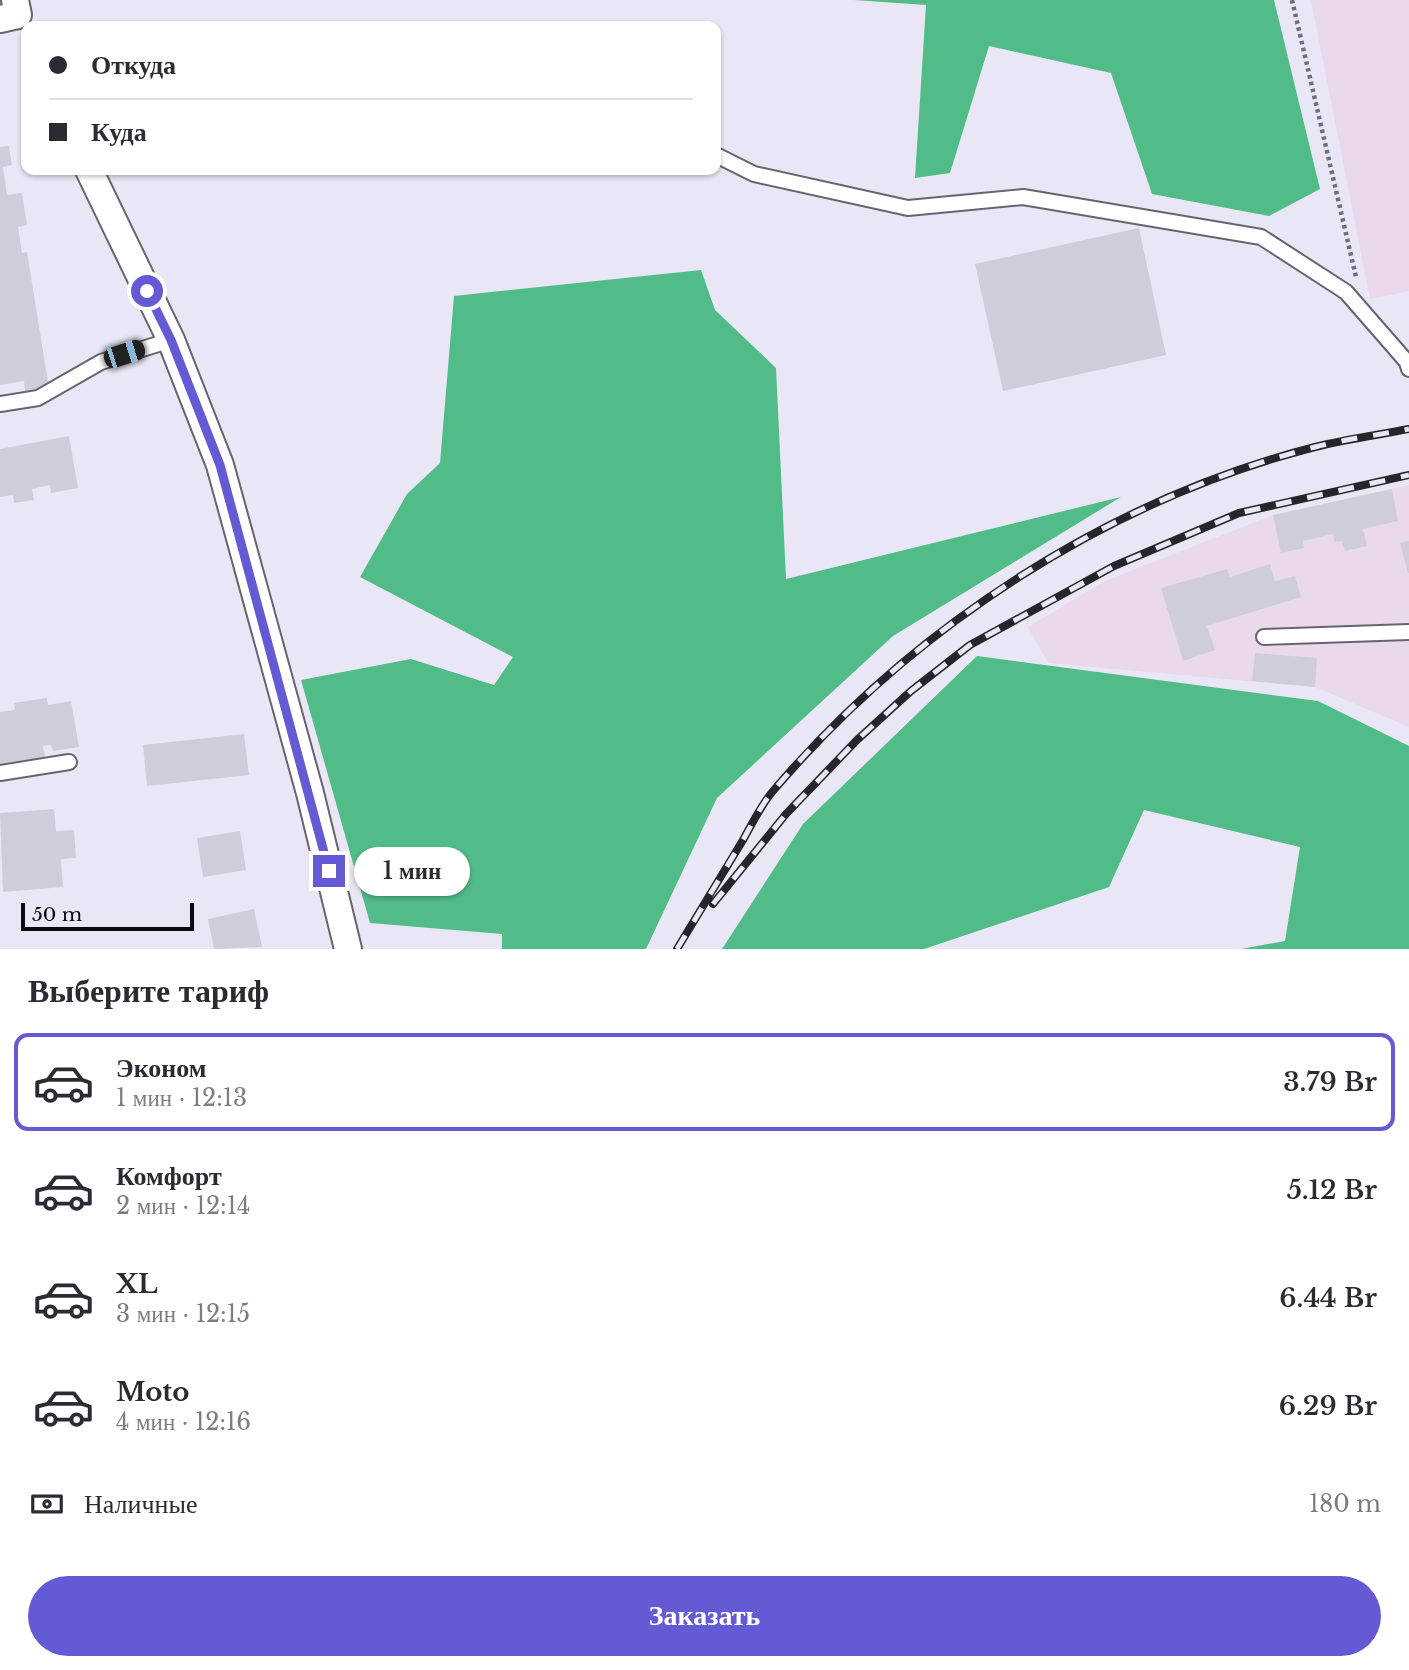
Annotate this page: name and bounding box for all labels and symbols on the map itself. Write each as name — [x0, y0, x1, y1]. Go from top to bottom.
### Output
route start — [131, 275, 163, 307]
car — [101, 338, 148, 370]
callout: 1 мин — [354, 846, 469, 896]
route end — [313, 855, 345, 887]
scale bar — [21, 900, 194, 932]

